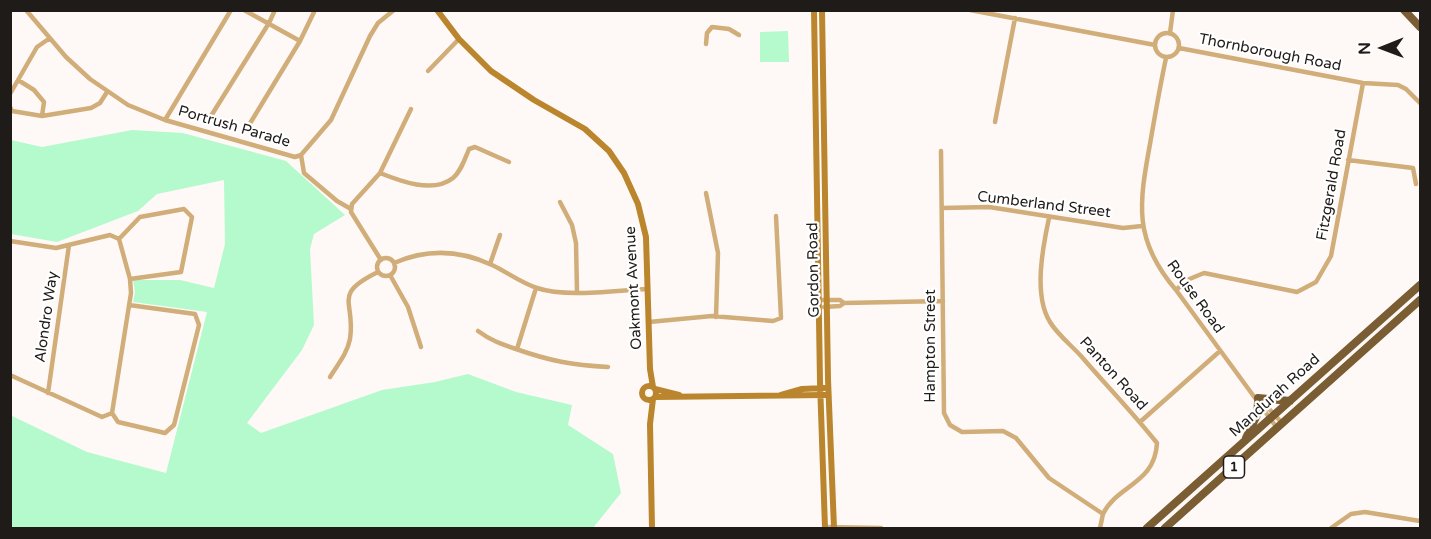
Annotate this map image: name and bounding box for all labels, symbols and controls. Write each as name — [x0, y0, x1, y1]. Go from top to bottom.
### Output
north arrow — [1353, 18, 1413, 78]
street label: Thornborough Road — [1197, 30, 1343, 76]
text: N — [1355, 42, 1375, 55]
street label: Portrush Parade — [176, 102, 292, 152]
street label: Fitzgerald Road — [1313, 128, 1351, 242]
street label: Cumberland Street — [976, 188, 1112, 222]
street label: Gordon Road — [804, 222, 824, 318]
street label: Oakmont Avenue — [622, 226, 646, 350]
street label: Rouse Road — [1162, 257, 1228, 337]
street label: Alondro Way — [32, 270, 62, 364]
street label: Hampton Street — [922, 289, 940, 403]
street label: Panton Road — [1075, 334, 1151, 414]
street label: Mandurah Road — [1226, 351, 1324, 441]
road number: 1 — [1224, 456, 1244, 478]

